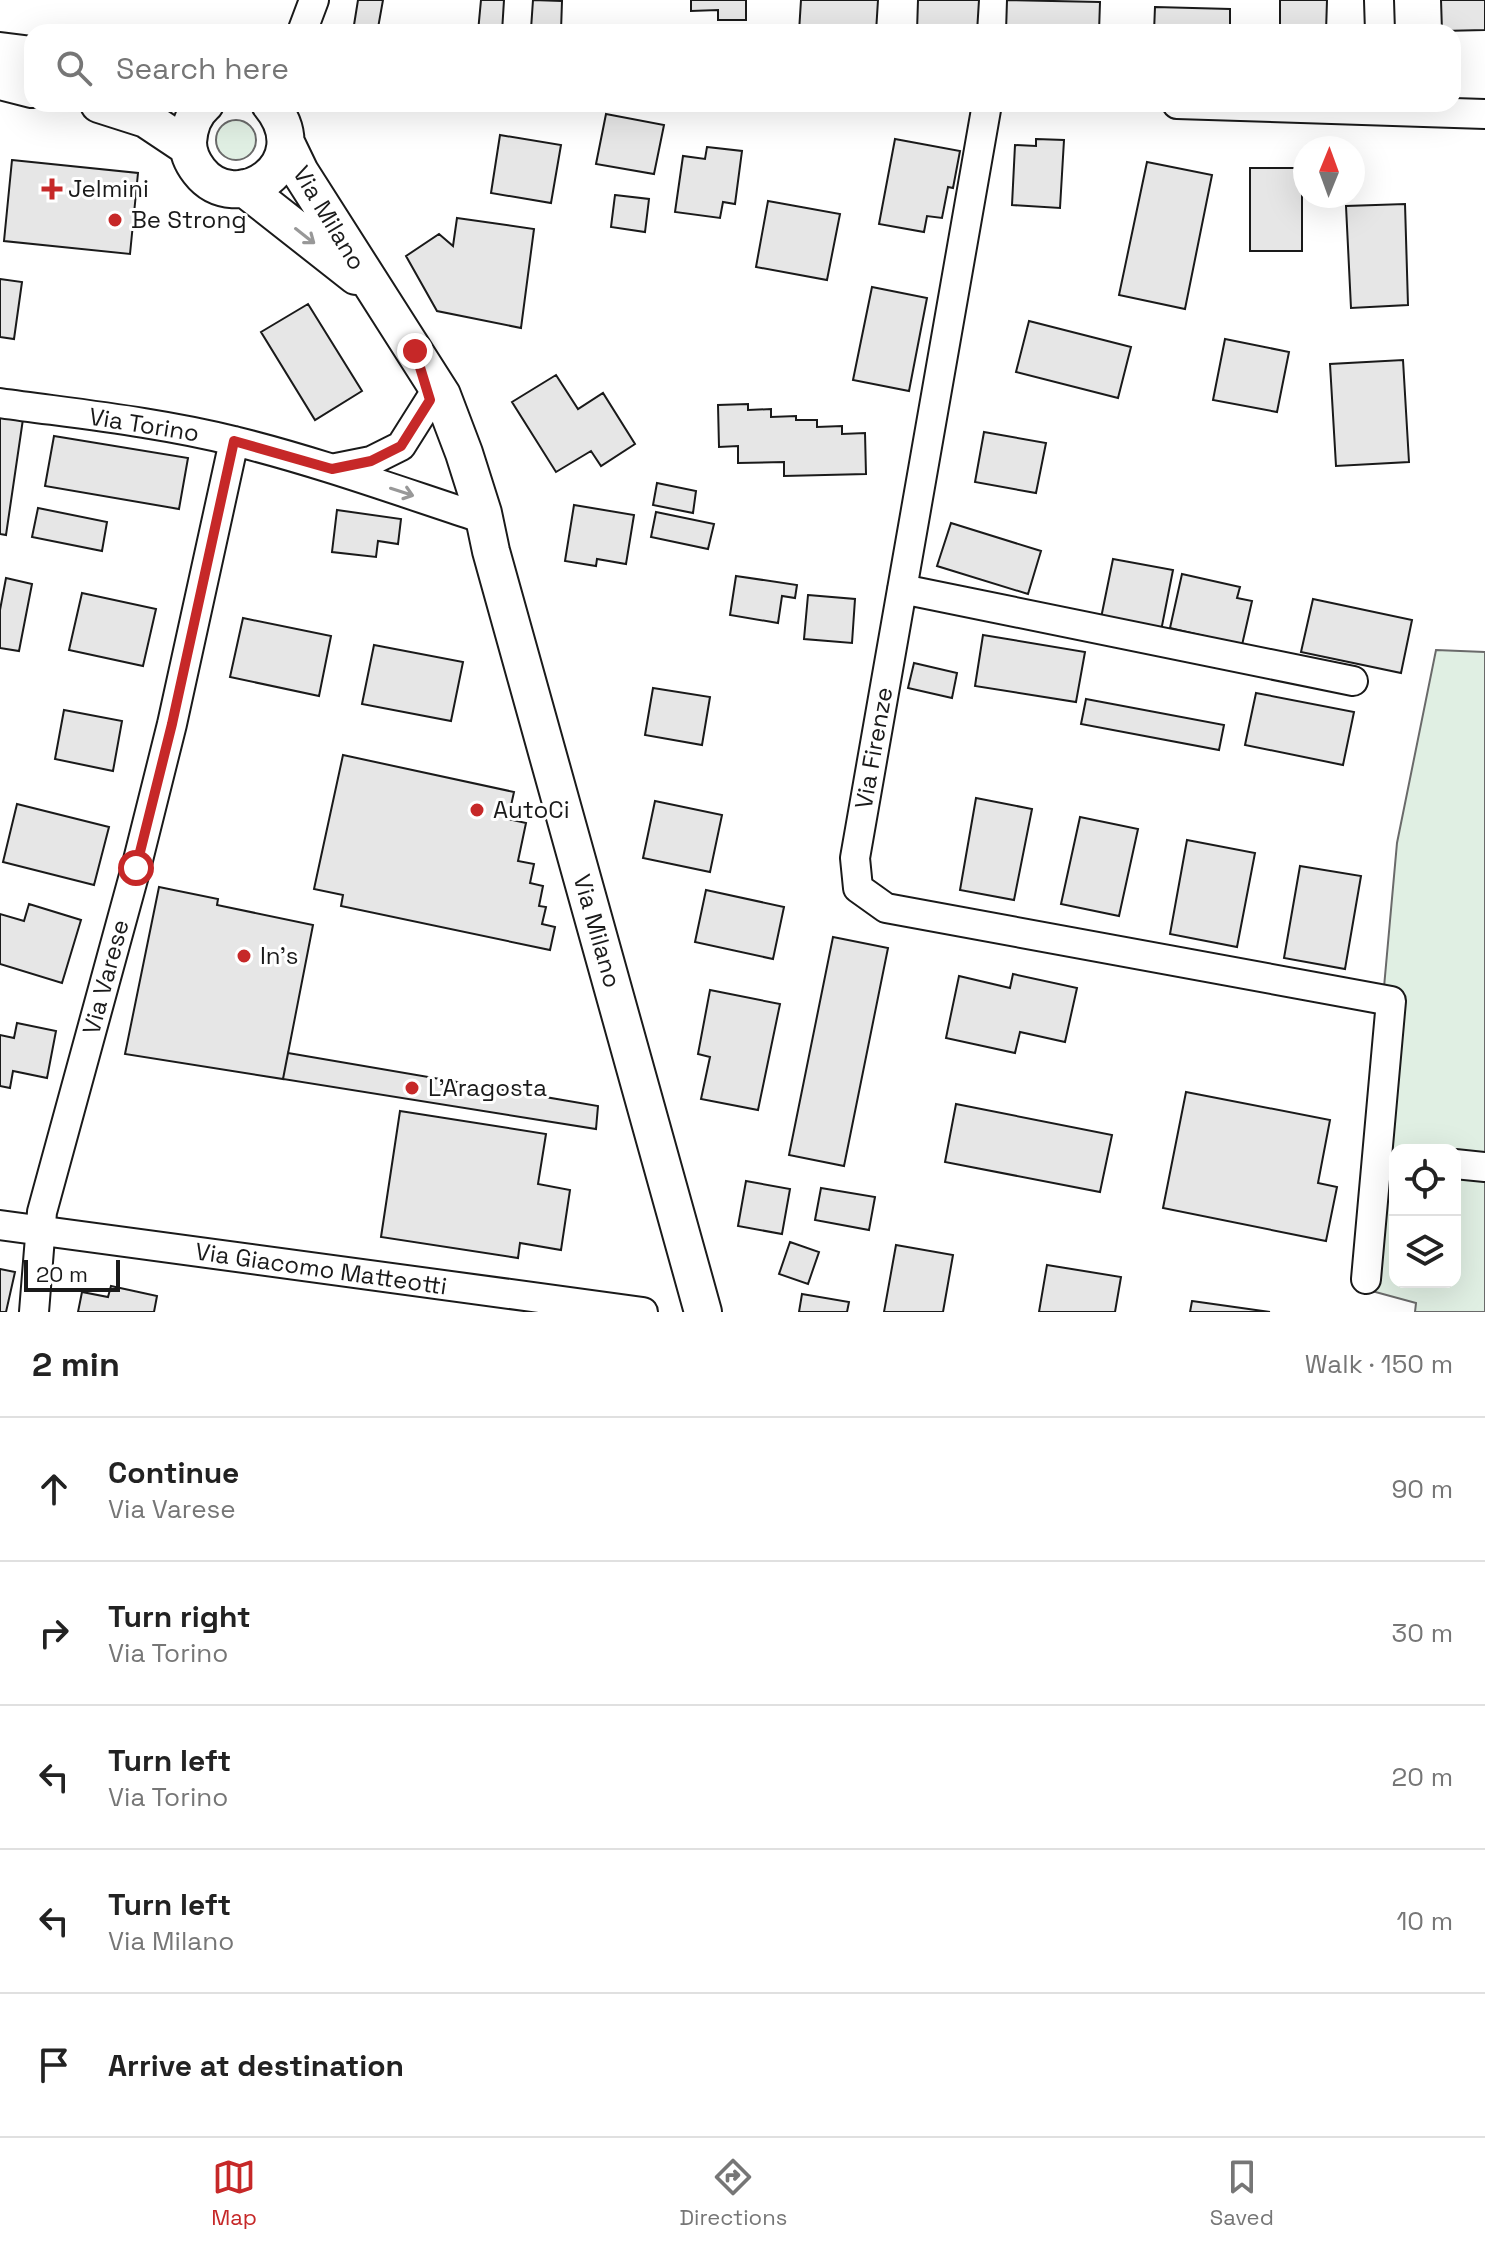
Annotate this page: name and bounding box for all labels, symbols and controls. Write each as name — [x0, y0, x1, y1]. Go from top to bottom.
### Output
search box — [24, 24, 1461, 112]
icon: search — [52, 46, 96, 90]
text: Search here — [116, 49, 289, 88]
north arrow — [1293, 136, 1365, 208]
street label: Via Milano — [286, 160, 373, 276]
place label: Jelmini — [68, 173, 149, 204]
marker: Jelmini — [43, 180, 61, 198]
place label: Be Strong — [131, 204, 247, 235]
marker: Be Strong — [106, 211, 124, 229]
one-way arrow — [294, 228, 315, 245]
route end — [397, 333, 433, 369]
street label: Via Torino — [87, 401, 201, 449]
one-way arrow — [389, 486, 414, 500]
street label: Via Firenze — [848, 684, 899, 811]
place label: AutoCi — [493, 794, 570, 825]
marker: AutoCi — [468, 801, 486, 819]
route start — [118, 850, 154, 886]
street label: Via Milano — [567, 871, 628, 991]
street label: Via Varese — [75, 916, 136, 1038]
place label: In's — [260, 940, 298, 971]
marker: In's — [235, 947, 253, 965]
place label: L'Aragosta — [428, 1072, 547, 1103]
marker: L'Aragosta — [403, 1079, 421, 1097]
map controls — [1389, 1144, 1461, 1288]
button: locate — [1389, 1144, 1461, 1216]
button: layers — [1389, 1216, 1461, 1288]
street label: Via Giacomo Matteotti — [193, 1235, 449, 1302]
scale bar — [24, 1256, 120, 1292]
text: 20 m — [36, 1260, 88, 1288]
text: 2 min — [32, 1343, 120, 1386]
text: Walk · 150 m — [1305, 1347, 1453, 1381]
text: Continue — [108, 1453, 239, 1492]
icon: ahead — [32, 1467, 76, 1511]
text: 90 m — [1391, 1472, 1453, 1506]
text: Via Varese — [108, 1492, 236, 1526]
text: Turn right — [108, 1597, 251, 1636]
icon: right — [32, 1611, 76, 1655]
text: 30 m — [1392, 1616, 1453, 1650]
text: Via Torino — [108, 1636, 228, 1670]
text: Turn left — [108, 1741, 231, 1780]
icon: left — [32, 1755, 76, 1799]
text: 20 m — [1392, 1760, 1453, 1794]
text: Via Torino — [108, 1780, 228, 1814]
text: Turn left — [108, 1885, 231, 1924]
icon: left — [32, 1899, 76, 1943]
text: 10 m — [1396, 1904, 1453, 1938]
text: Via Milano — [108, 1924, 234, 1958]
icon: arrive — [32, 2043, 76, 2087]
text: Arrive at destination — [108, 2046, 404, 2085]
tab: Map — [211, 2155, 257, 2231]
tab: Directions — [679, 2155, 787, 2231]
tab: Saved — [1210, 2155, 1274, 2231]

